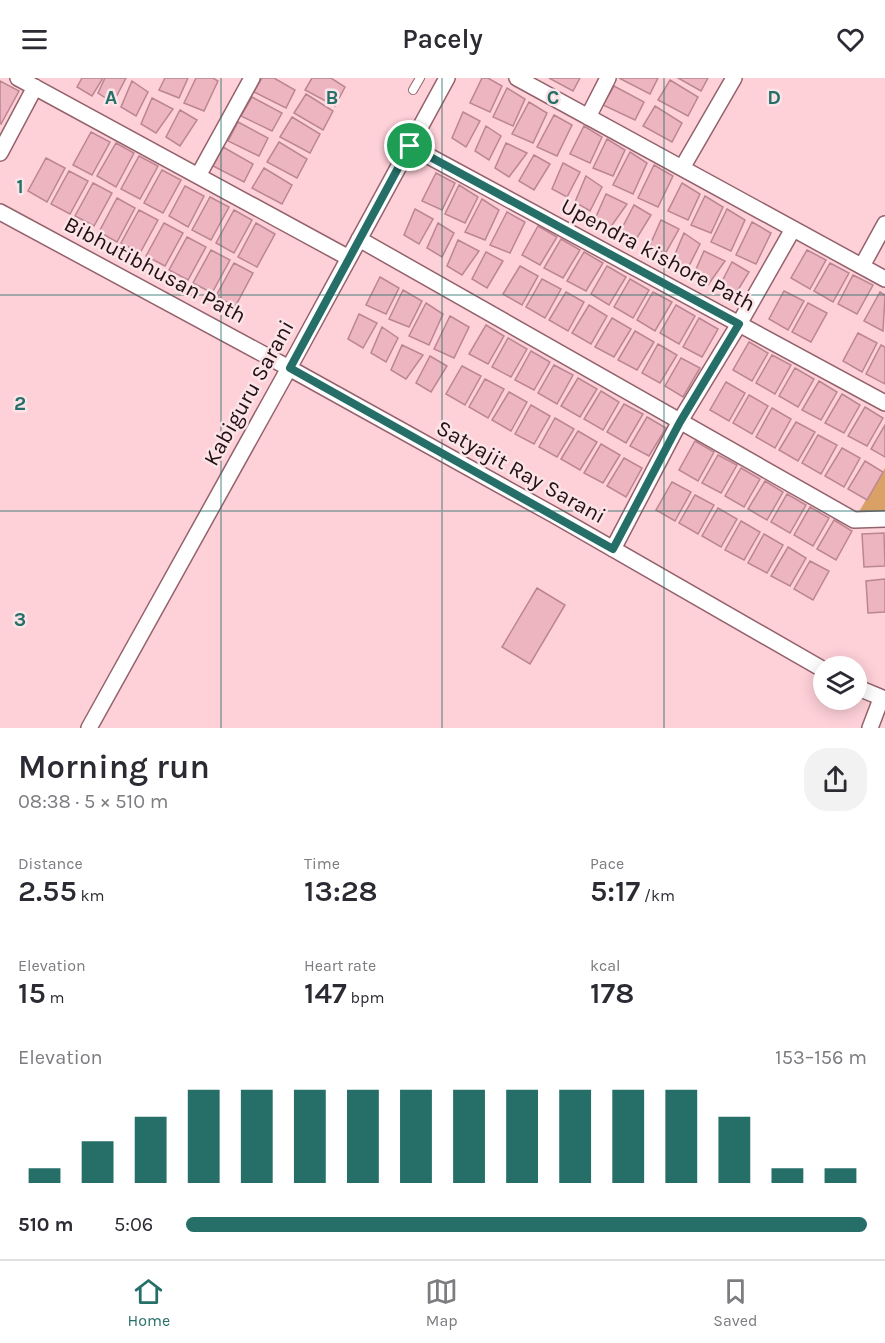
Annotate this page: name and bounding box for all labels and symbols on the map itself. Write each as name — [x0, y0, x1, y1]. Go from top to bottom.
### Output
text: A — [105, 86, 118, 109]
text: B — [326, 86, 338, 109]
text: C — [547, 86, 559, 109]
text: D — [767, 86, 781, 109]
pin — [384, 120, 435, 171]
text: 1 — [16, 175, 24, 198]
street label: Upendra kishore Path — [556, 193, 760, 317]
street label: Bibhutibhusan Path — [60, 211, 250, 329]
street label: Kabiguru Sarani — [198, 316, 300, 470]
text: 2 — [14, 392, 26, 415]
street label: Satyajit Ray Sarani — [432, 415, 610, 529]
text: 3 — [14, 608, 26, 631]

